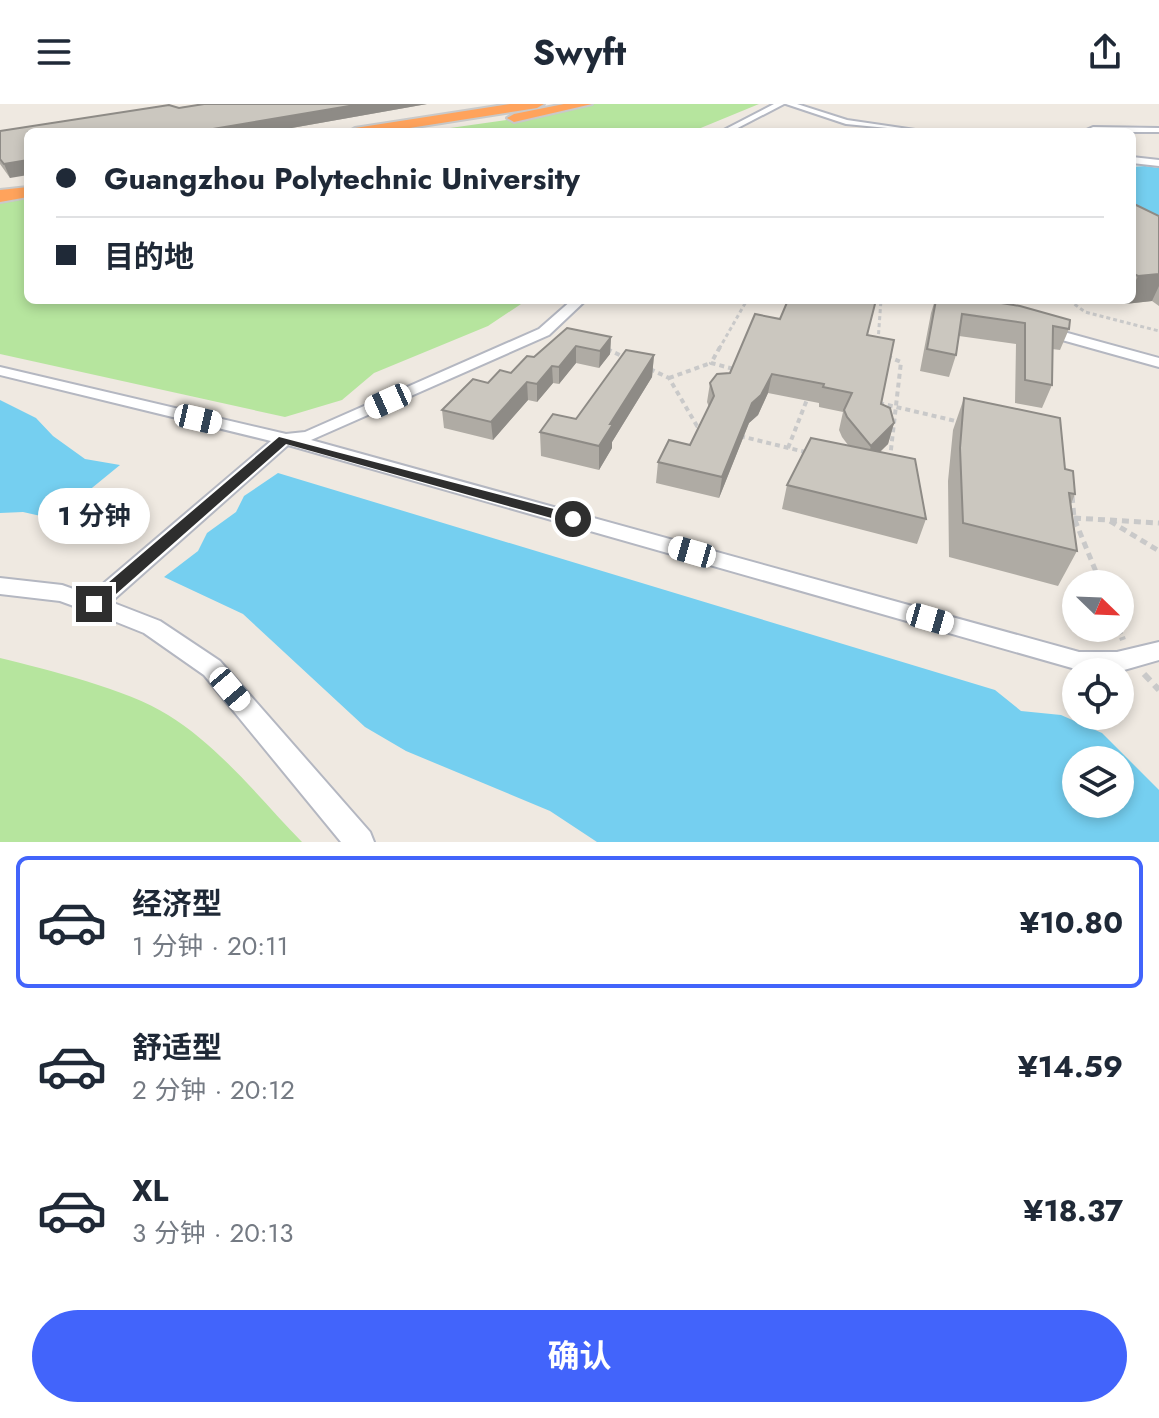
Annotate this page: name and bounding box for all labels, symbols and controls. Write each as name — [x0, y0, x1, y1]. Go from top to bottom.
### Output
text: Swyft — [533, 26, 626, 78]
icon: menu — [32, 30, 76, 74]
icon: share — [1083, 30, 1127, 74]
text: Guangzhou Polytechnic University — [104, 157, 580, 200]
text: 目的地 — [104, 235, 194, 278]
car — [361, 380, 415, 422]
car — [172, 402, 224, 436]
callout: 1 分钟 — [38, 488, 150, 544]
text: 1 分钟 — [57, 497, 131, 535]
route start — [555, 501, 591, 537]
car — [666, 534, 718, 570]
north arrow — [1062, 570, 1134, 642]
map controls — [1062, 570, 1134, 818]
route end — [76, 586, 112, 622]
car — [904, 601, 956, 637]
button: locate — [1062, 658, 1134, 730]
car — [205, 663, 255, 715]
button: layers — [1062, 746, 1134, 818]
text: 经济型 — [132, 882, 222, 925]
icon: car — [36, 886, 108, 958]
text: ¥10.80 — [1019, 901, 1123, 944]
text: 1 分钟 · 20:11 — [132, 927, 289, 965]
text: 舒适型 — [132, 1026, 222, 1069]
icon: car — [36, 1030, 108, 1102]
text: ¥14.59 — [1018, 1045, 1123, 1088]
text: 2 分钟 · 20:12 — [132, 1071, 295, 1109]
text: XL — [132, 1169, 168, 1212]
icon: car — [36, 1174, 108, 1246]
text: ¥18.37 — [1023, 1189, 1123, 1232]
text: 3 分钟 · 20:13 — [132, 1214, 294, 1252]
button: 确认 — [32, 1310, 1127, 1402]

